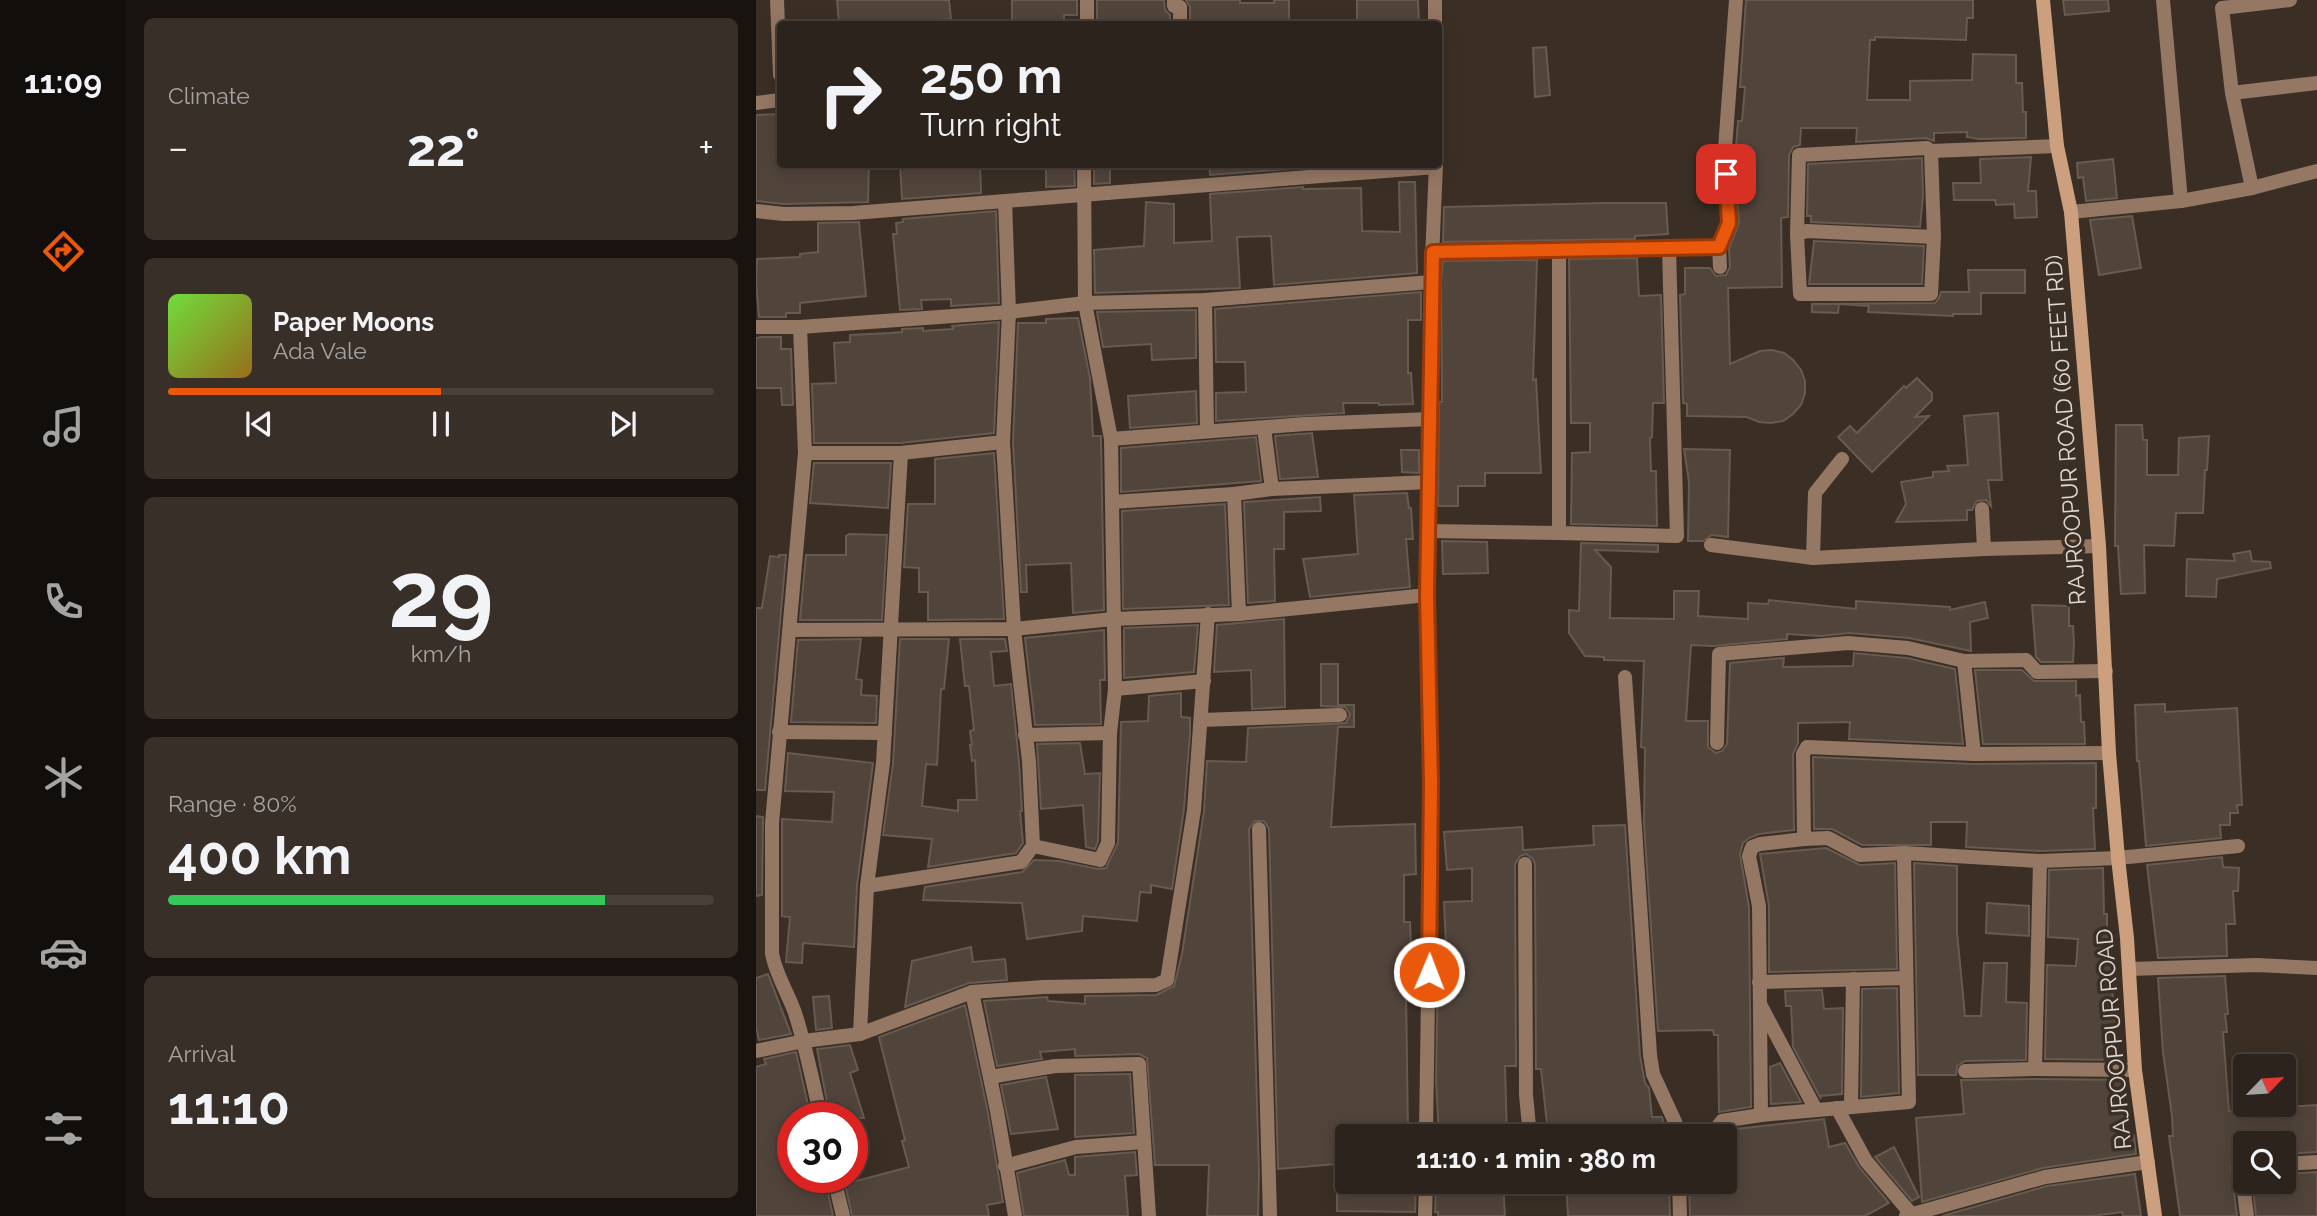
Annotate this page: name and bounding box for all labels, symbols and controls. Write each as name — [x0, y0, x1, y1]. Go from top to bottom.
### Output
text: 250 m — [920, 47, 1062, 104]
icon: right — [805, 49, 896, 140]
text: 11:09 — [24, 63, 102, 100]
text: Climate — [168, 82, 250, 109]
text: Turn right — [920, 106, 1061, 143]
text: 22° — [407, 117, 480, 178]
text: − — [168, 125, 188, 170]
text: + — [698, 125, 714, 170]
pin — [1696, 144, 1756, 204]
icon: arrive — [1707, 155, 1745, 193]
icon: directions — [39, 227, 88, 276]
street label: RAJROOPUR ROAD (60 FEET RD) — [2039, 254, 2091, 606]
text: Paper Moons — [273, 307, 434, 337]
text: Ada Vale — [273, 337, 367, 364]
icon: music — [39, 402, 88, 451]
icon: previous — [240, 405, 278, 443]
icon: pause — [422, 405, 460, 443]
icon: next — [604, 405, 642, 443]
text: 29 — [389, 541, 493, 648]
icon: phone — [39, 577, 88, 626]
text: km/h — [411, 640, 471, 667]
icon: climate — [39, 753, 88, 802]
text: Range · 80% — [168, 790, 297, 817]
text: 400 km — [168, 825, 351, 886]
street label: RAJROOPPUR ROAD — [2090, 927, 2136, 1151]
icon: car — [39, 928, 88, 977]
position arrow — [1392, 935, 1466, 1009]
text: Arrival — [168, 1040, 235, 1067]
north arrow — [2233, 1054, 2296, 1116]
map controls — [2233, 1054, 2296, 1194]
text: 11:10 — [168, 1075, 290, 1136]
speed limit sign: 30 — [777, 1102, 868, 1193]
icon: filters — [39, 1104, 88, 1153]
button: search — [2233, 1131, 2296, 1194]
text: 11:10 · 1 min · 380 m — [1416, 1144, 1656, 1174]

